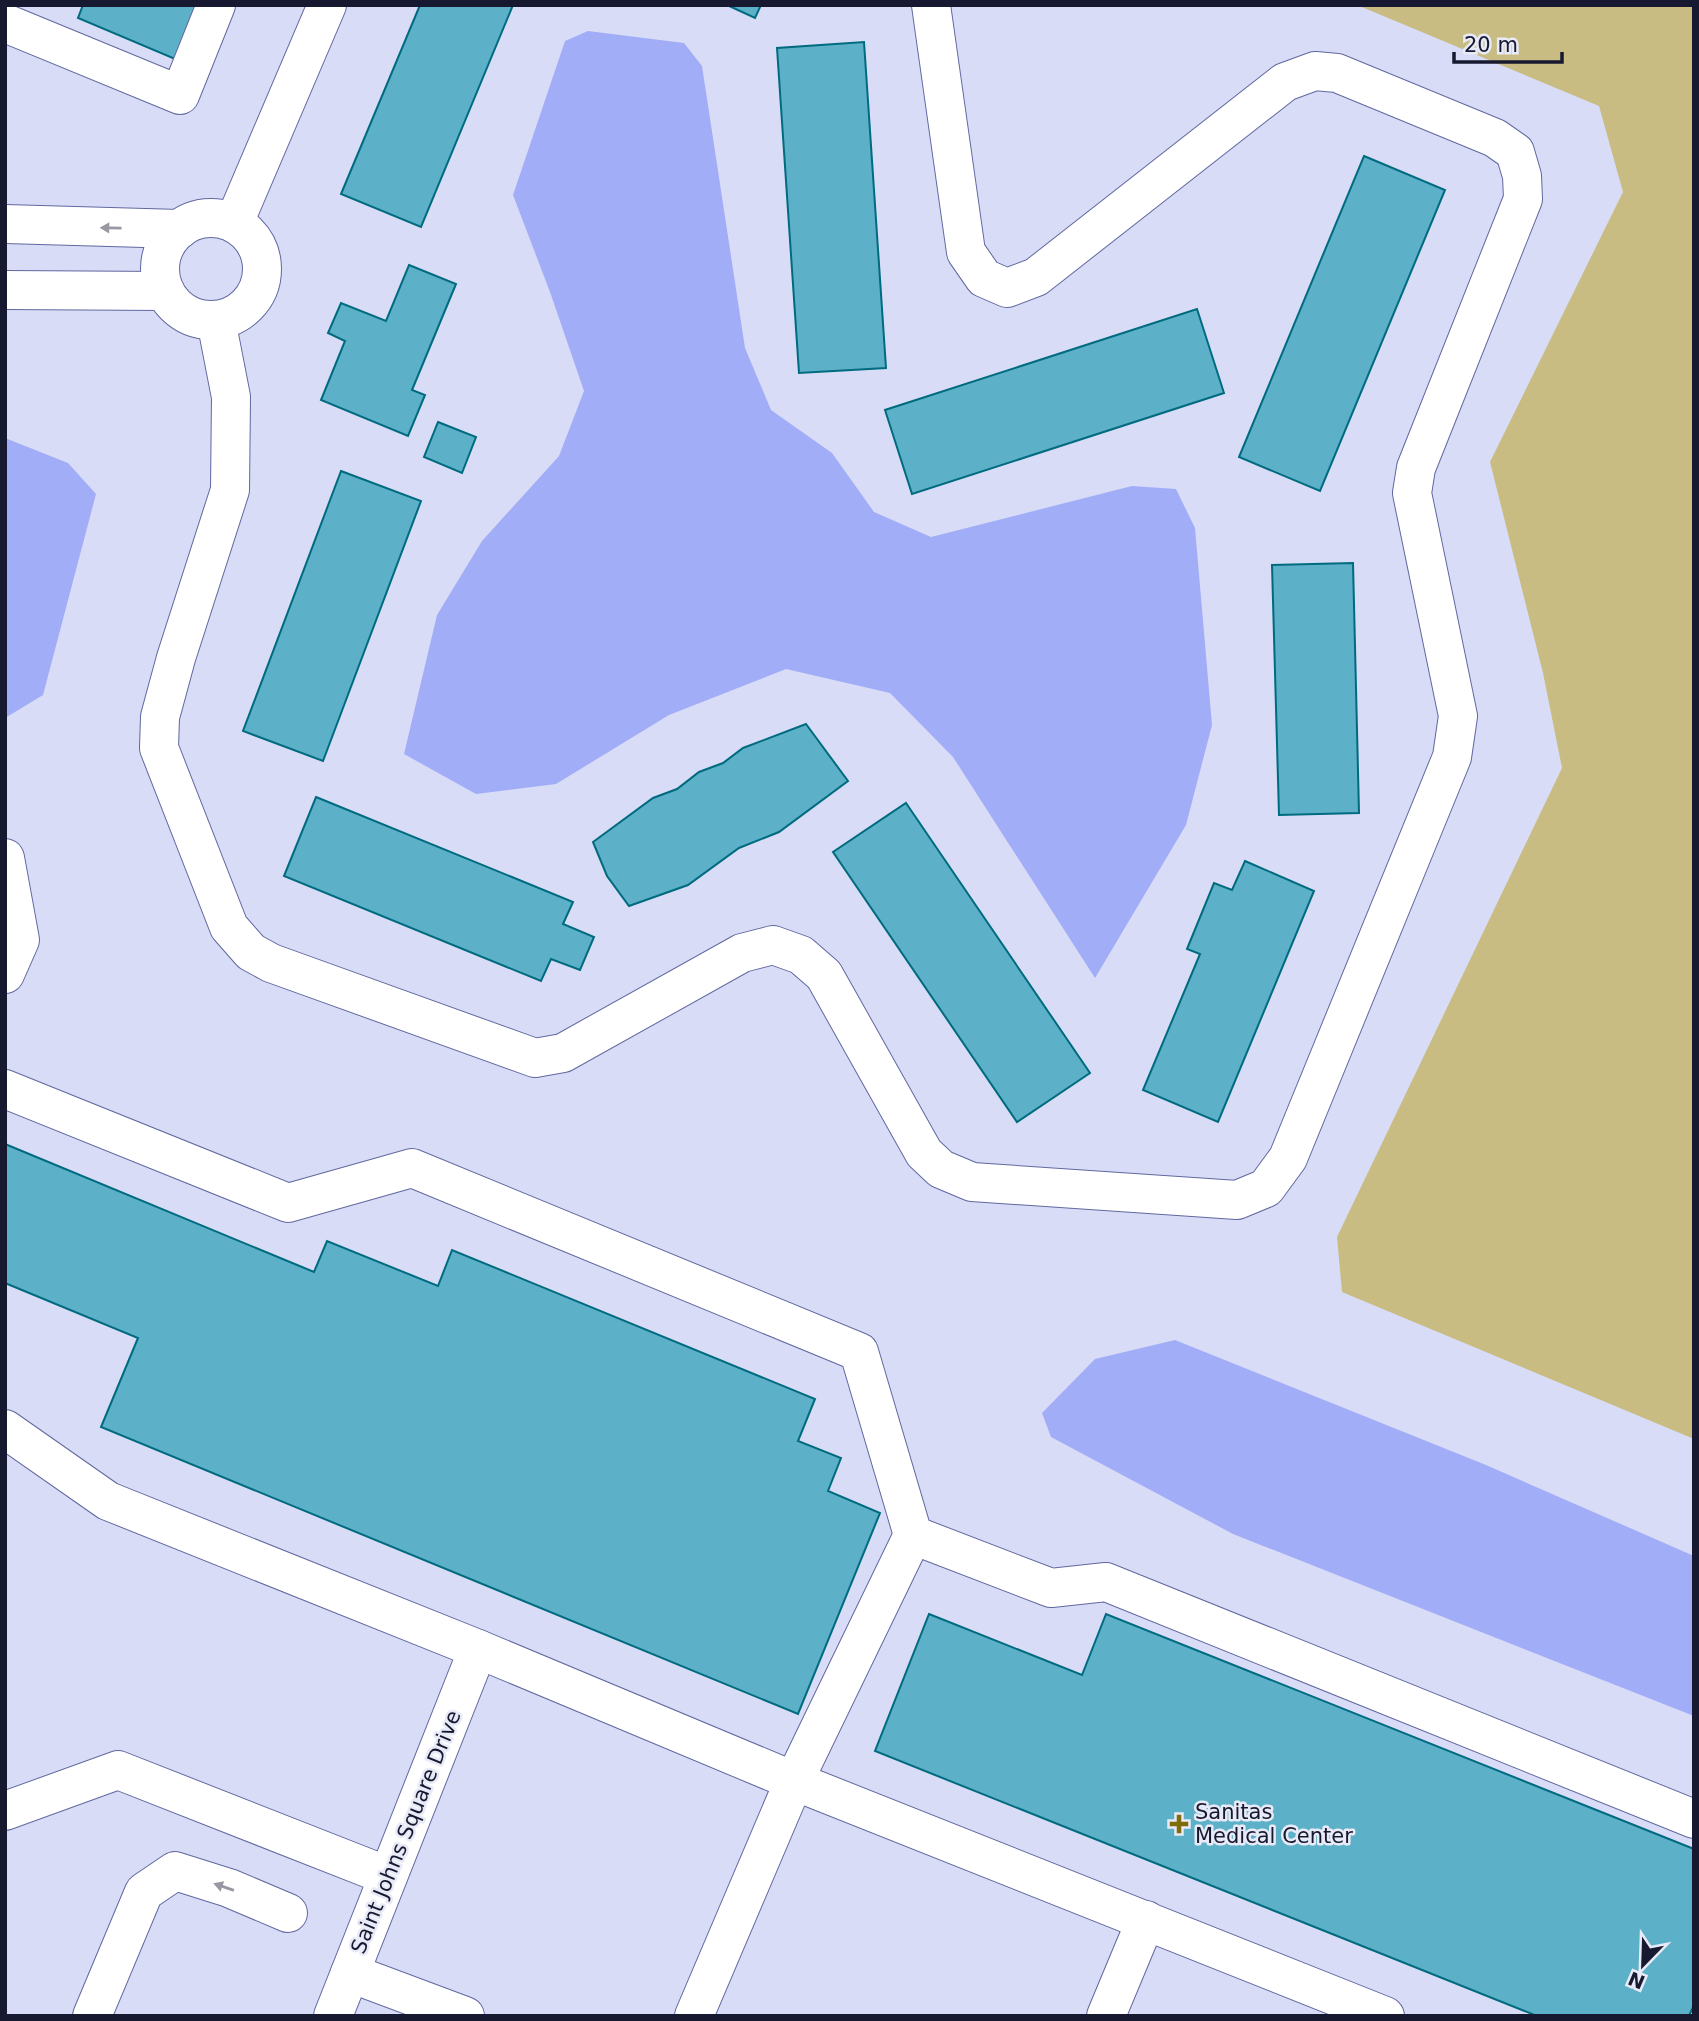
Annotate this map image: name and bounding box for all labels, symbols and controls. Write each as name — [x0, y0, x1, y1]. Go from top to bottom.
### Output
scale bar — [1454, 21, 1562, 65]
text: 20 m — [1464, 33, 1518, 57]
one-way arrow — [100, 222, 122, 233]
street label: Saint Johns Square Drive — [346, 1707, 466, 1957]
place label: Sanitas Medical Center — [1195, 1800, 1353, 1848]
marker: Sanitas Medical Center — [1169, 1814, 1189, 1834]
one-way arrow — [214, 1881, 235, 1892]
north arrow — [1608, 1930, 1678, 2000]
text: N — [1625, 1967, 1648, 1994]

